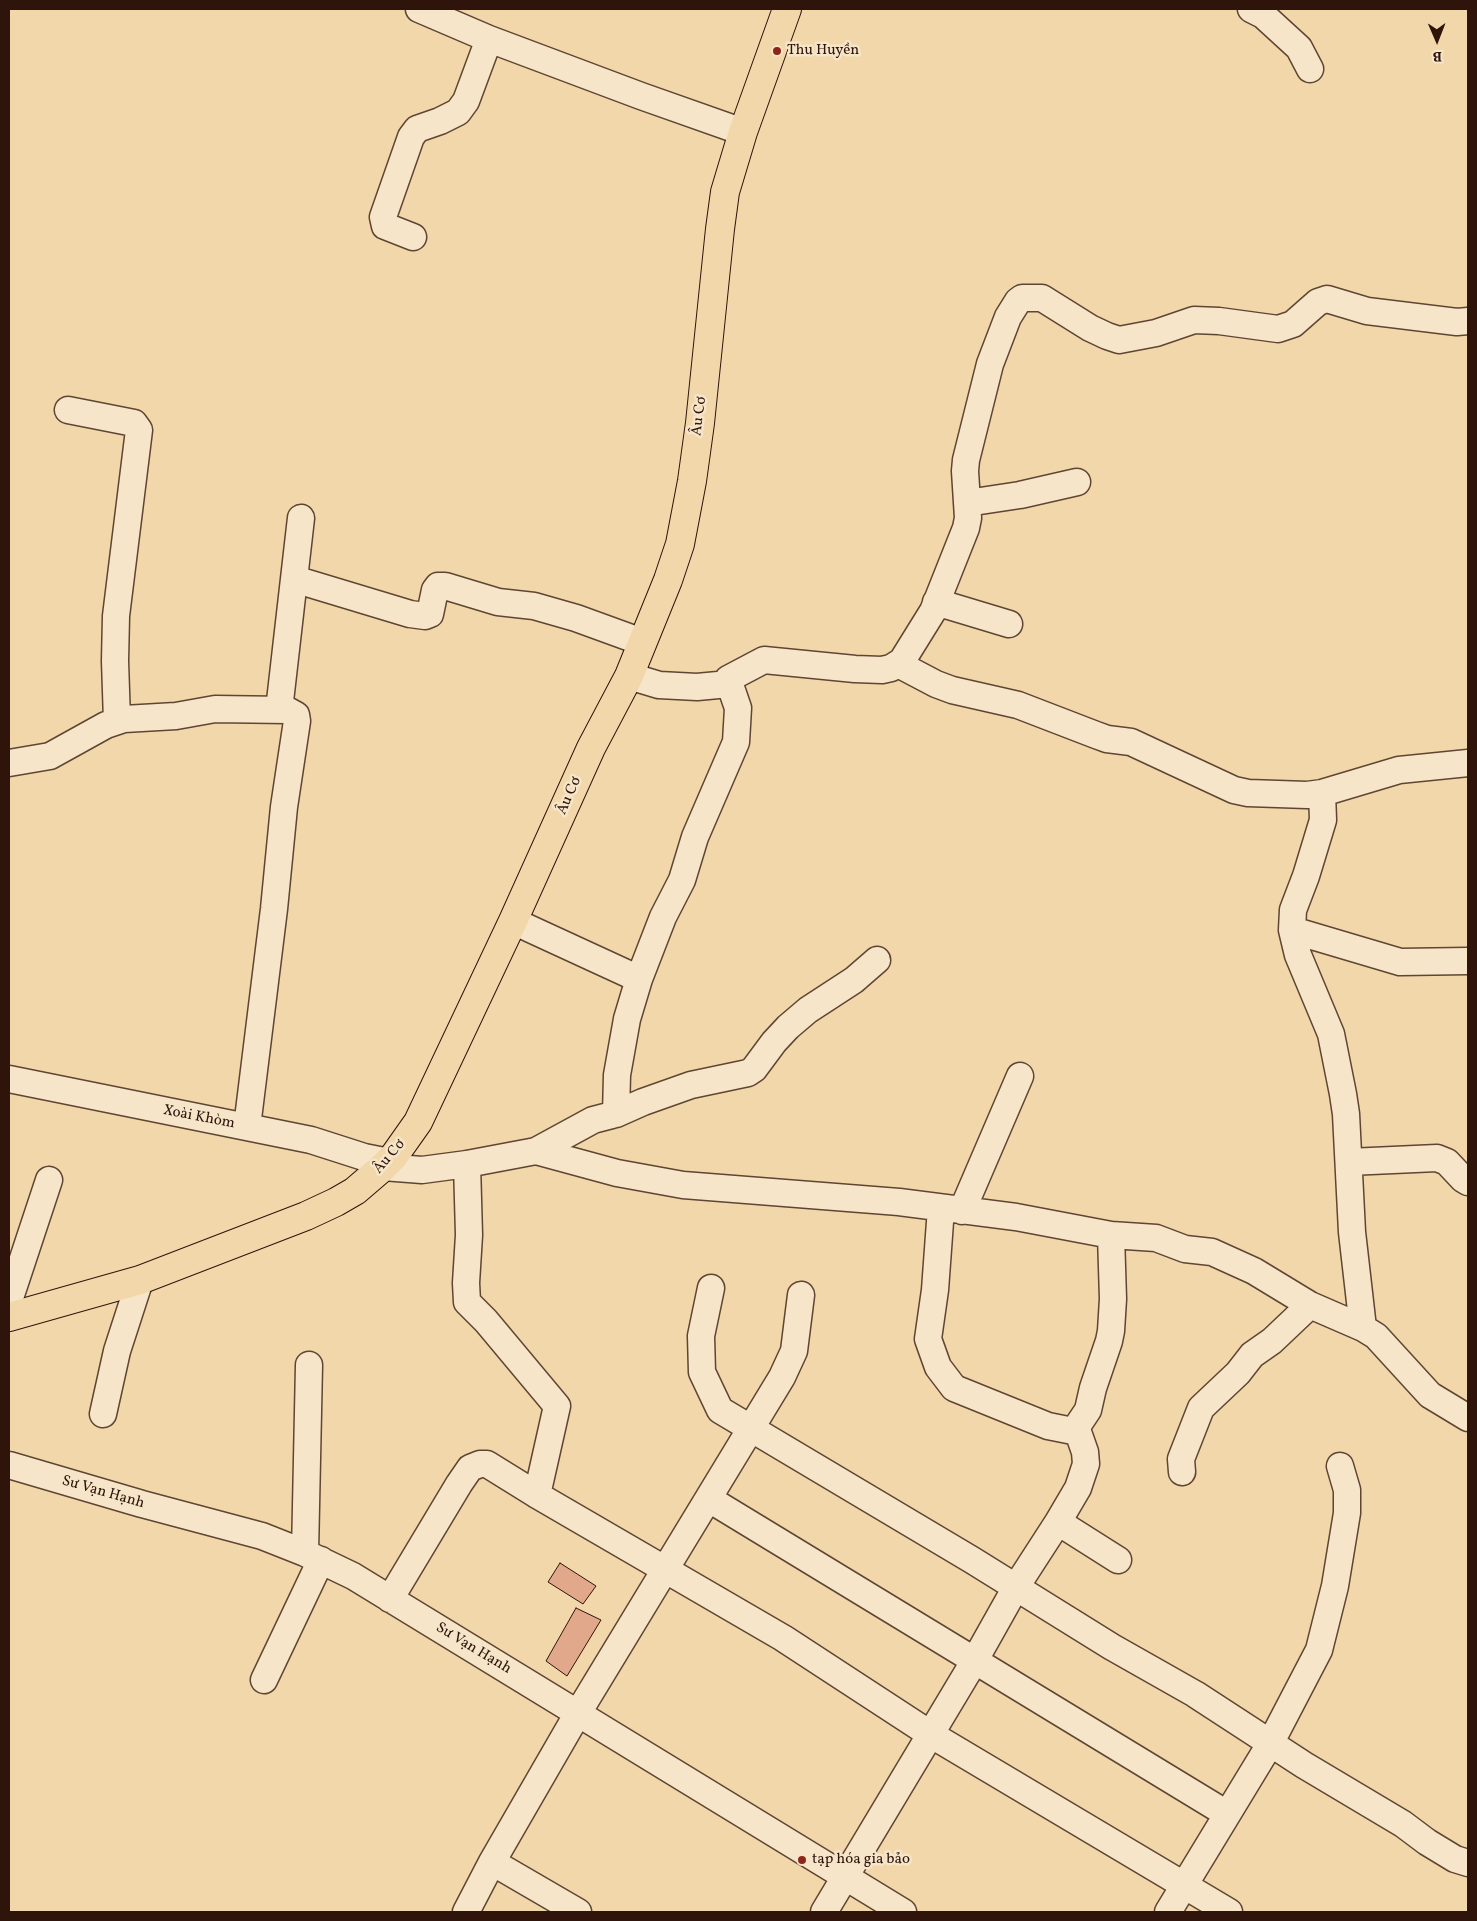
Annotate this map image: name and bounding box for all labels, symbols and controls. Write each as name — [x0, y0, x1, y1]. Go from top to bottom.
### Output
north arrow — [1412, 15, 1462, 65]
place label: Thu Huyền — [787, 42, 859, 60]
marker: Thu Huyền — [771, 45, 783, 57]
text: B — [1432, 46, 1442, 65]
street label: Âu Cơ — [689, 395, 711, 437]
street label: Âu Cơ — [554, 774, 586, 818]
street label: Xoài Khòm — [162, 1102, 236, 1134]
street label: Âu Cơ — [370, 1136, 410, 1178]
street label: Sư Vạn Hạnh — [60, 1473, 146, 1513]
street label: Sư Vạn Hạnh — [432, 1619, 514, 1679]
place label: tạp hóa gia bảo — [812, 1851, 910, 1869]
marker: tạp hóa gia bảo — [796, 1854, 808, 1866]

